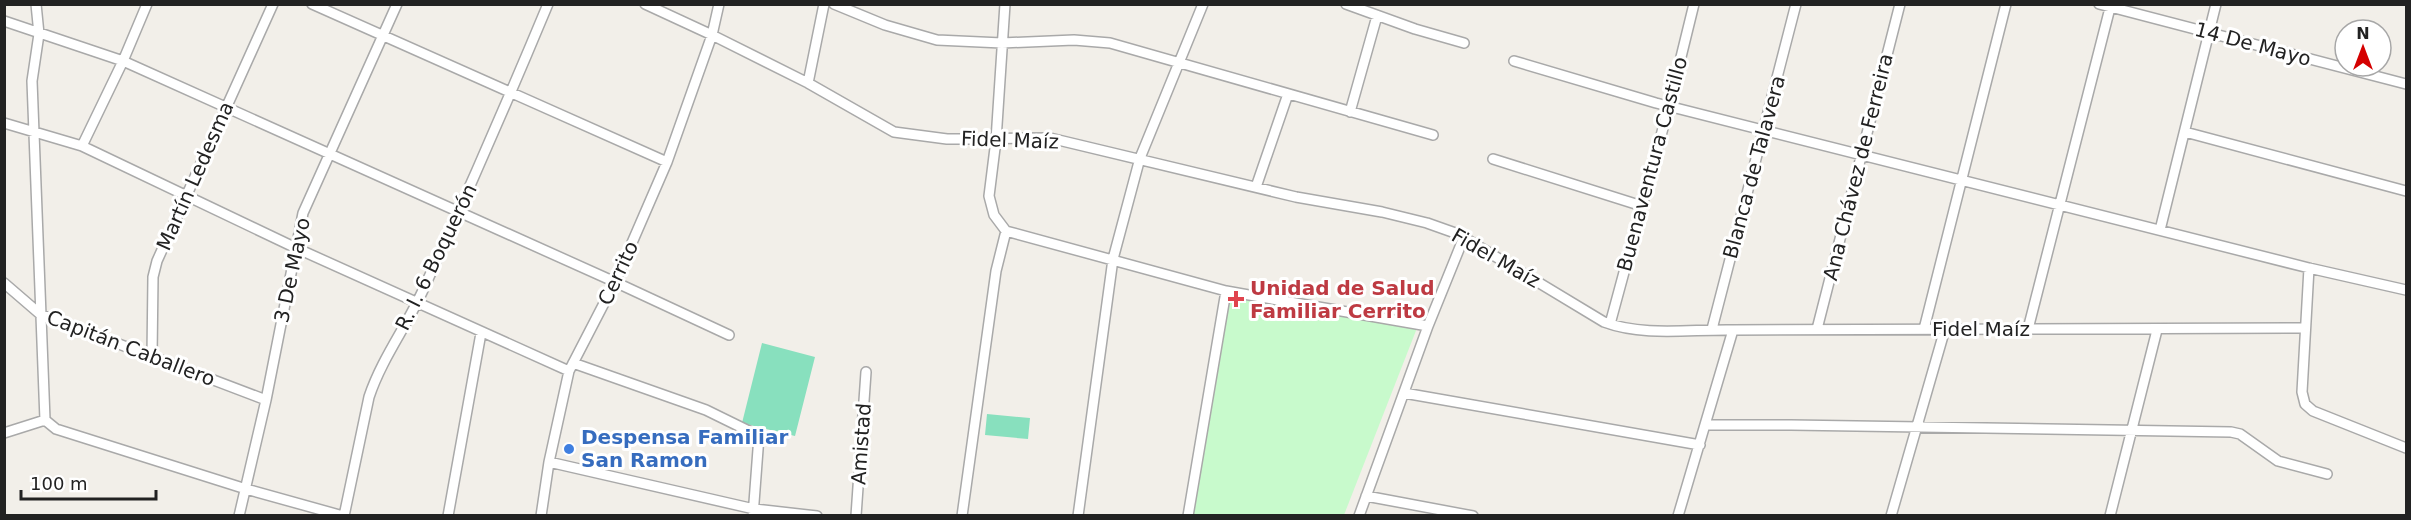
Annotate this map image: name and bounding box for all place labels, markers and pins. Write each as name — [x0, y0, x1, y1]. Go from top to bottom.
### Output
place label: Unidad de Salud Familiar Cerrito — [1250, 276, 1435, 323]
marker: Unidad de Salud Familiar Cerrito — [1227, 290, 1245, 308]
place label: Despensa Familiar San Ramon — [581, 425, 788, 472]
marker: Despensa Familiar San Ramon — [562, 442, 576, 456]

